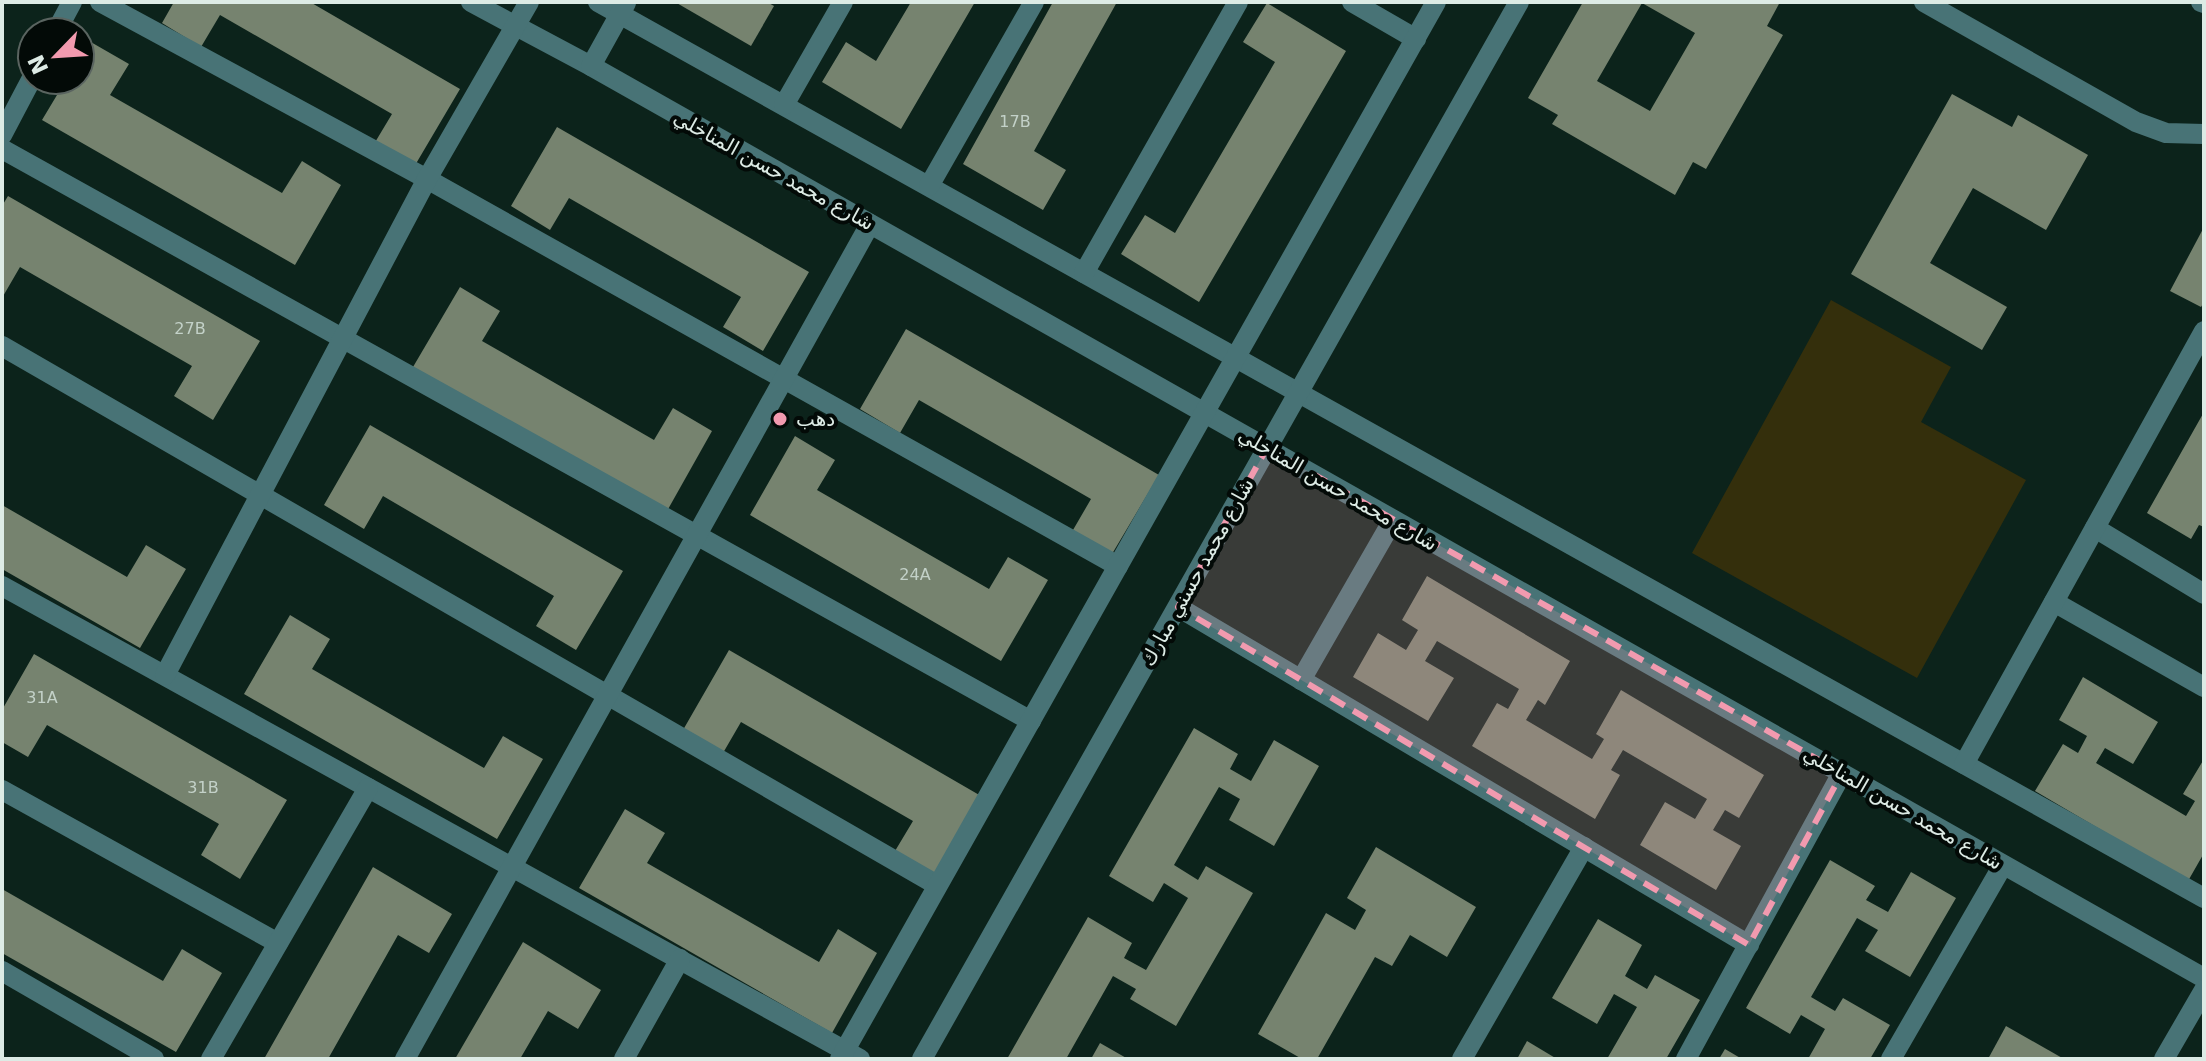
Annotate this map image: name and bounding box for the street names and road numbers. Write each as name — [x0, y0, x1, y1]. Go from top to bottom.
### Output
street label: شارع محمد حسن المناخلي — [669, 105, 878, 236]
street label: شارع محمد حسن المناخلي — [1234, 422, 1442, 557]
street label: شارع محمد حسني مبارك — [1135, 474, 1260, 671]
street label: شارع محمد حسن المناخلي — [1799, 741, 2007, 876]

